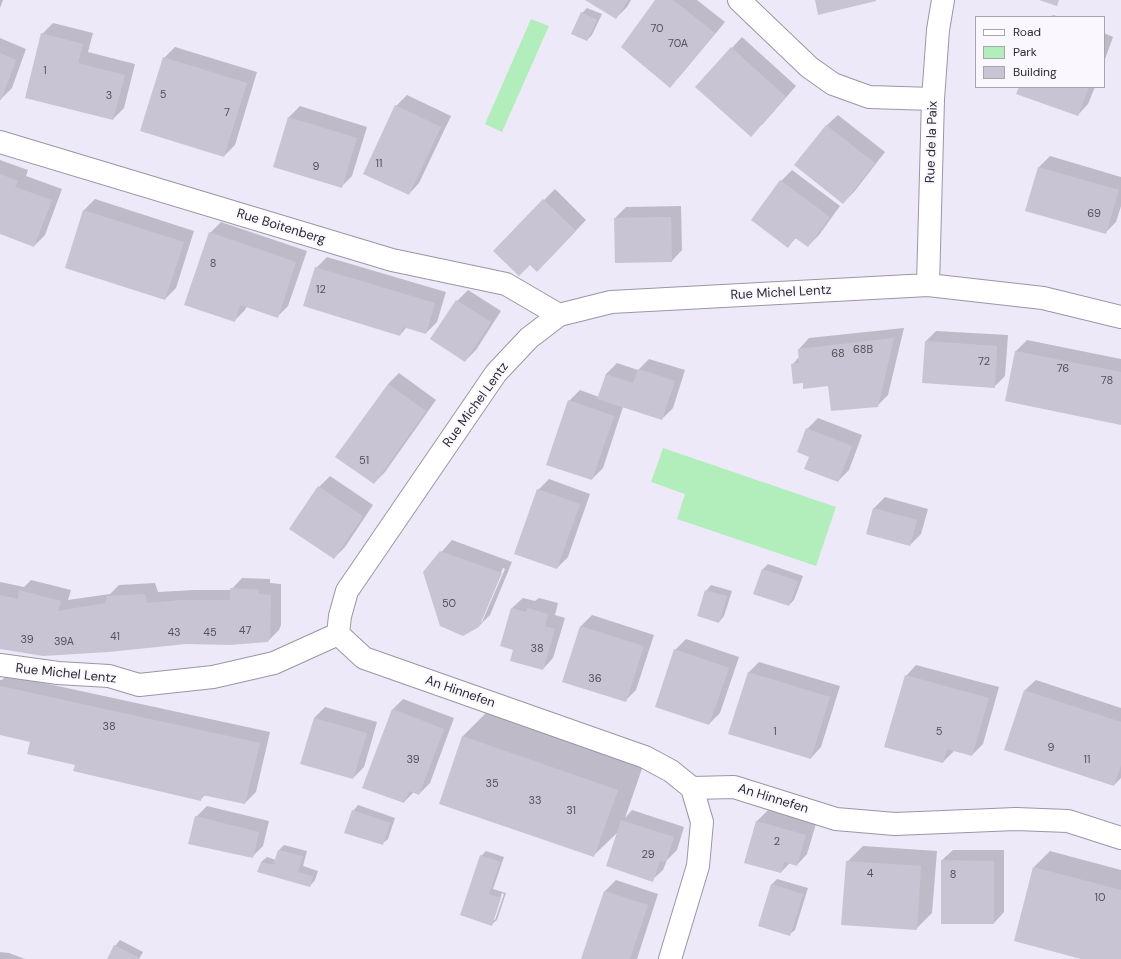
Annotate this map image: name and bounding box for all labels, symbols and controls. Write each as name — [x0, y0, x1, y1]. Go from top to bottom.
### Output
legend — [975, 16, 1105, 88]
house number: 70 — [650, 22, 664, 36]
text: Road — [1013, 24, 1041, 40]
house number: 70A — [668, 37, 688, 51]
text: Park — [1013, 44, 1037, 60]
house number: 1 — [43, 64, 47, 78]
text: Building — [1013, 64, 1057, 80]
house number: 5 — [160, 88, 166, 102]
house number: 3 — [106, 89, 112, 103]
street label: Rue de la Paix — [923, 101, 941, 183]
house number: 7 — [224, 106, 230, 120]
house number: 11 — [376, 157, 382, 171]
house number: 9 — [313, 160, 319, 174]
street label: Rue Boitenberg — [235, 206, 327, 248]
house number: 69 — [1087, 207, 1101, 221]
house number: 8 — [210, 257, 216, 271]
house number: 12 — [316, 283, 326, 297]
street label: Rue Michel Lentz — [730, 283, 832, 303]
house number: 68B — [853, 343, 873, 357]
house number: 68 — [831, 347, 845, 361]
house number: 72 — [978, 355, 990, 369]
street label: Rue Michel Lentz — [440, 359, 512, 451]
house number: 76 — [1057, 362, 1069, 376]
house number: 78 — [1101, 374, 1113, 388]
house number: 51 — [359, 454, 369, 468]
house number: 50 — [442, 597, 456, 611]
house number: 47 — [239, 624, 251, 638]
house number: 43 — [167, 626, 181, 640]
house number: 45 — [203, 626, 217, 640]
house number: 41 — [110, 630, 120, 644]
house number: 39 — [20, 633, 34, 647]
house number: 39A — [54, 635, 74, 649]
house number: 38 — [530, 642, 544, 656]
street label: Rue Michel Lentz — [15, 661, 117, 687]
house number: 36 — [588, 672, 602, 686]
street label: An Hinnefen — [423, 673, 497, 711]
house number: 38 — [102, 720, 116, 734]
house number: 1 — [773, 725, 777, 739]
house number: 5 — [936, 725, 942, 739]
house number: 9 — [1048, 741, 1054, 755]
house number: 39 — [406, 753, 420, 767]
house number: 11 — [1084, 753, 1090, 767]
house number: 35 — [485, 777, 499, 791]
street label: An Hinnefen — [736, 781, 810, 817]
house number: 33 — [528, 794, 542, 808]
house number: 31 — [566, 804, 576, 818]
house number: 2 — [774, 835, 780, 849]
house number: 29 — [641, 848, 655, 862]
house number: 4 — [867, 867, 873, 881]
house number: 8 — [950, 868, 956, 882]
house number: 10 — [1095, 891, 1105, 905]

